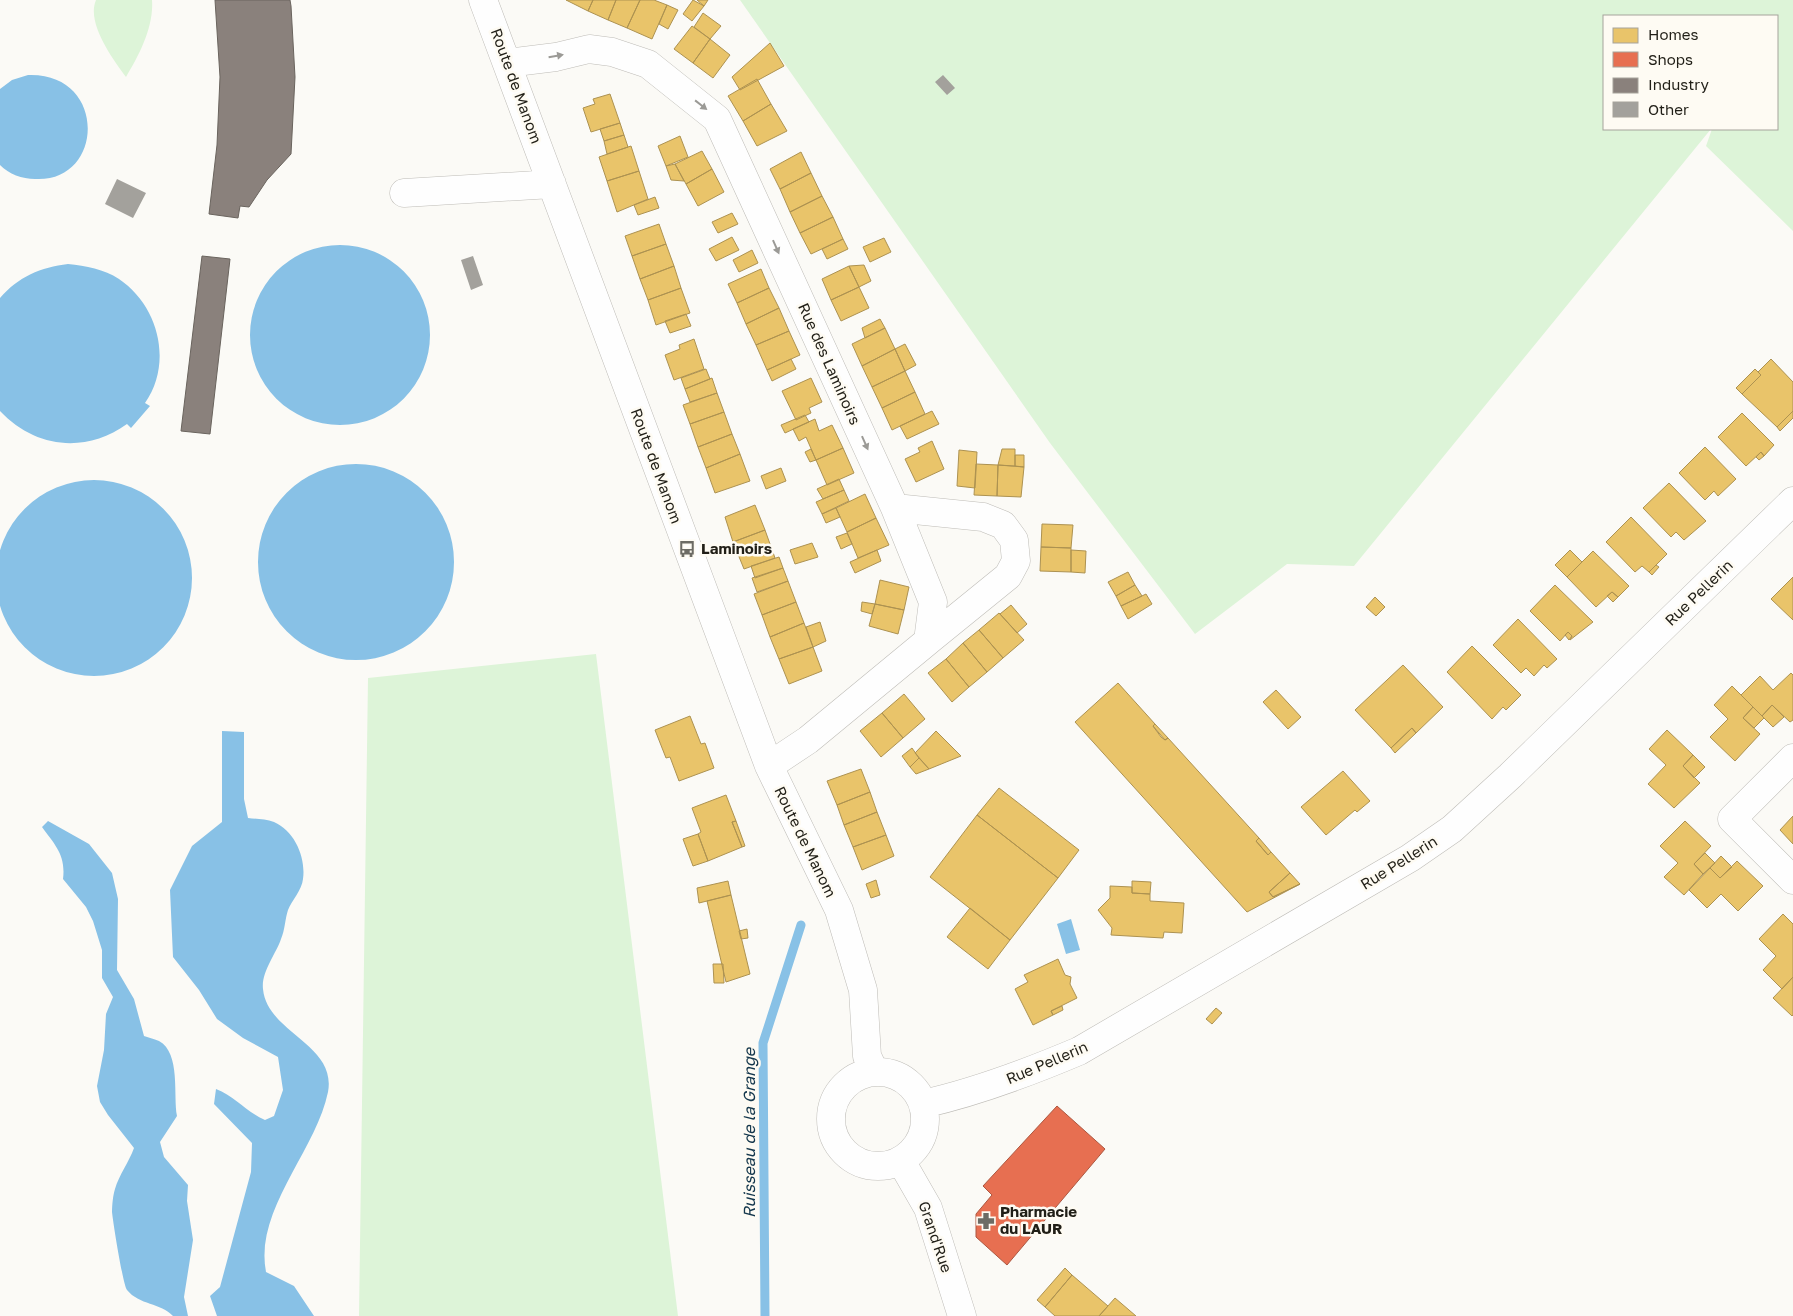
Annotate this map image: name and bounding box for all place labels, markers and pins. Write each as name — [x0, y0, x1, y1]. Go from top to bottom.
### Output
bus stop icon: Laminoirs — [677, 539, 697, 559]
place label: Laminoirs — [701, 539, 772, 557]
place label: Pharmacie du LAUR — [1000, 1202, 1077, 1237]
pharmacy icon: Pharmacie du LAUR — [976, 1211, 996, 1231]

